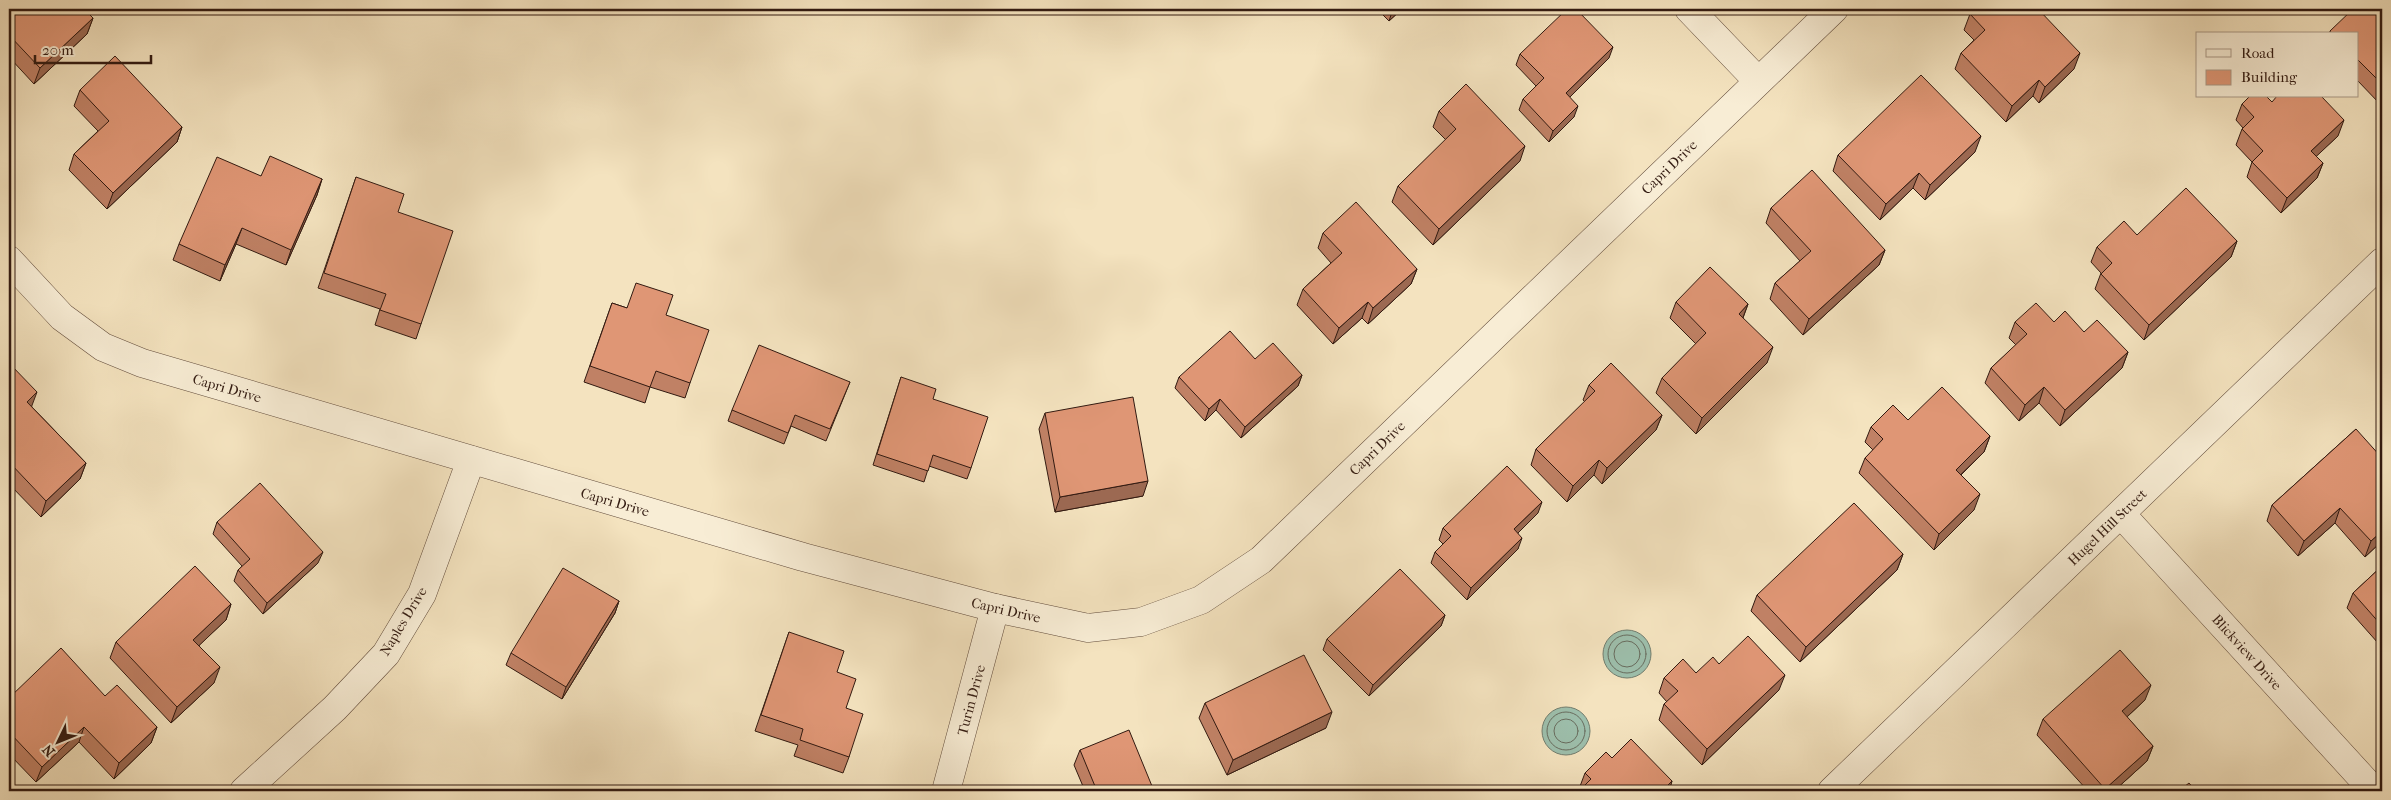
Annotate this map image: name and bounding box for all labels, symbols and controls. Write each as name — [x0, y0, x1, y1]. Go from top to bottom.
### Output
scale bar — [35, 32, 151, 64]
legend — [2196, 32, 2358, 98]
text: 20 m — [42, 41, 74, 59]
text: Road — [2241, 44, 2275, 62]
text: Building — [2241, 68, 2298, 86]
street label: Capri Drive — [1638, 137, 1701, 198]
street label: Capri Drive — [191, 371, 263, 406]
street label: Capri Drive — [1346, 418, 1409, 479]
street label: Capri Drive — [579, 485, 651, 520]
street label: Hugel Hill Street — [2064, 485, 2150, 569]
street label: Naples Drive — [376, 584, 431, 659]
street label: Capri Drive — [970, 594, 1042, 627]
street label: Blickview Drive — [2208, 611, 2285, 694]
street label: Turin Drive — [954, 663, 989, 737]
north arrow — [32, 718, 82, 768]
text: N — [39, 741, 59, 760]

